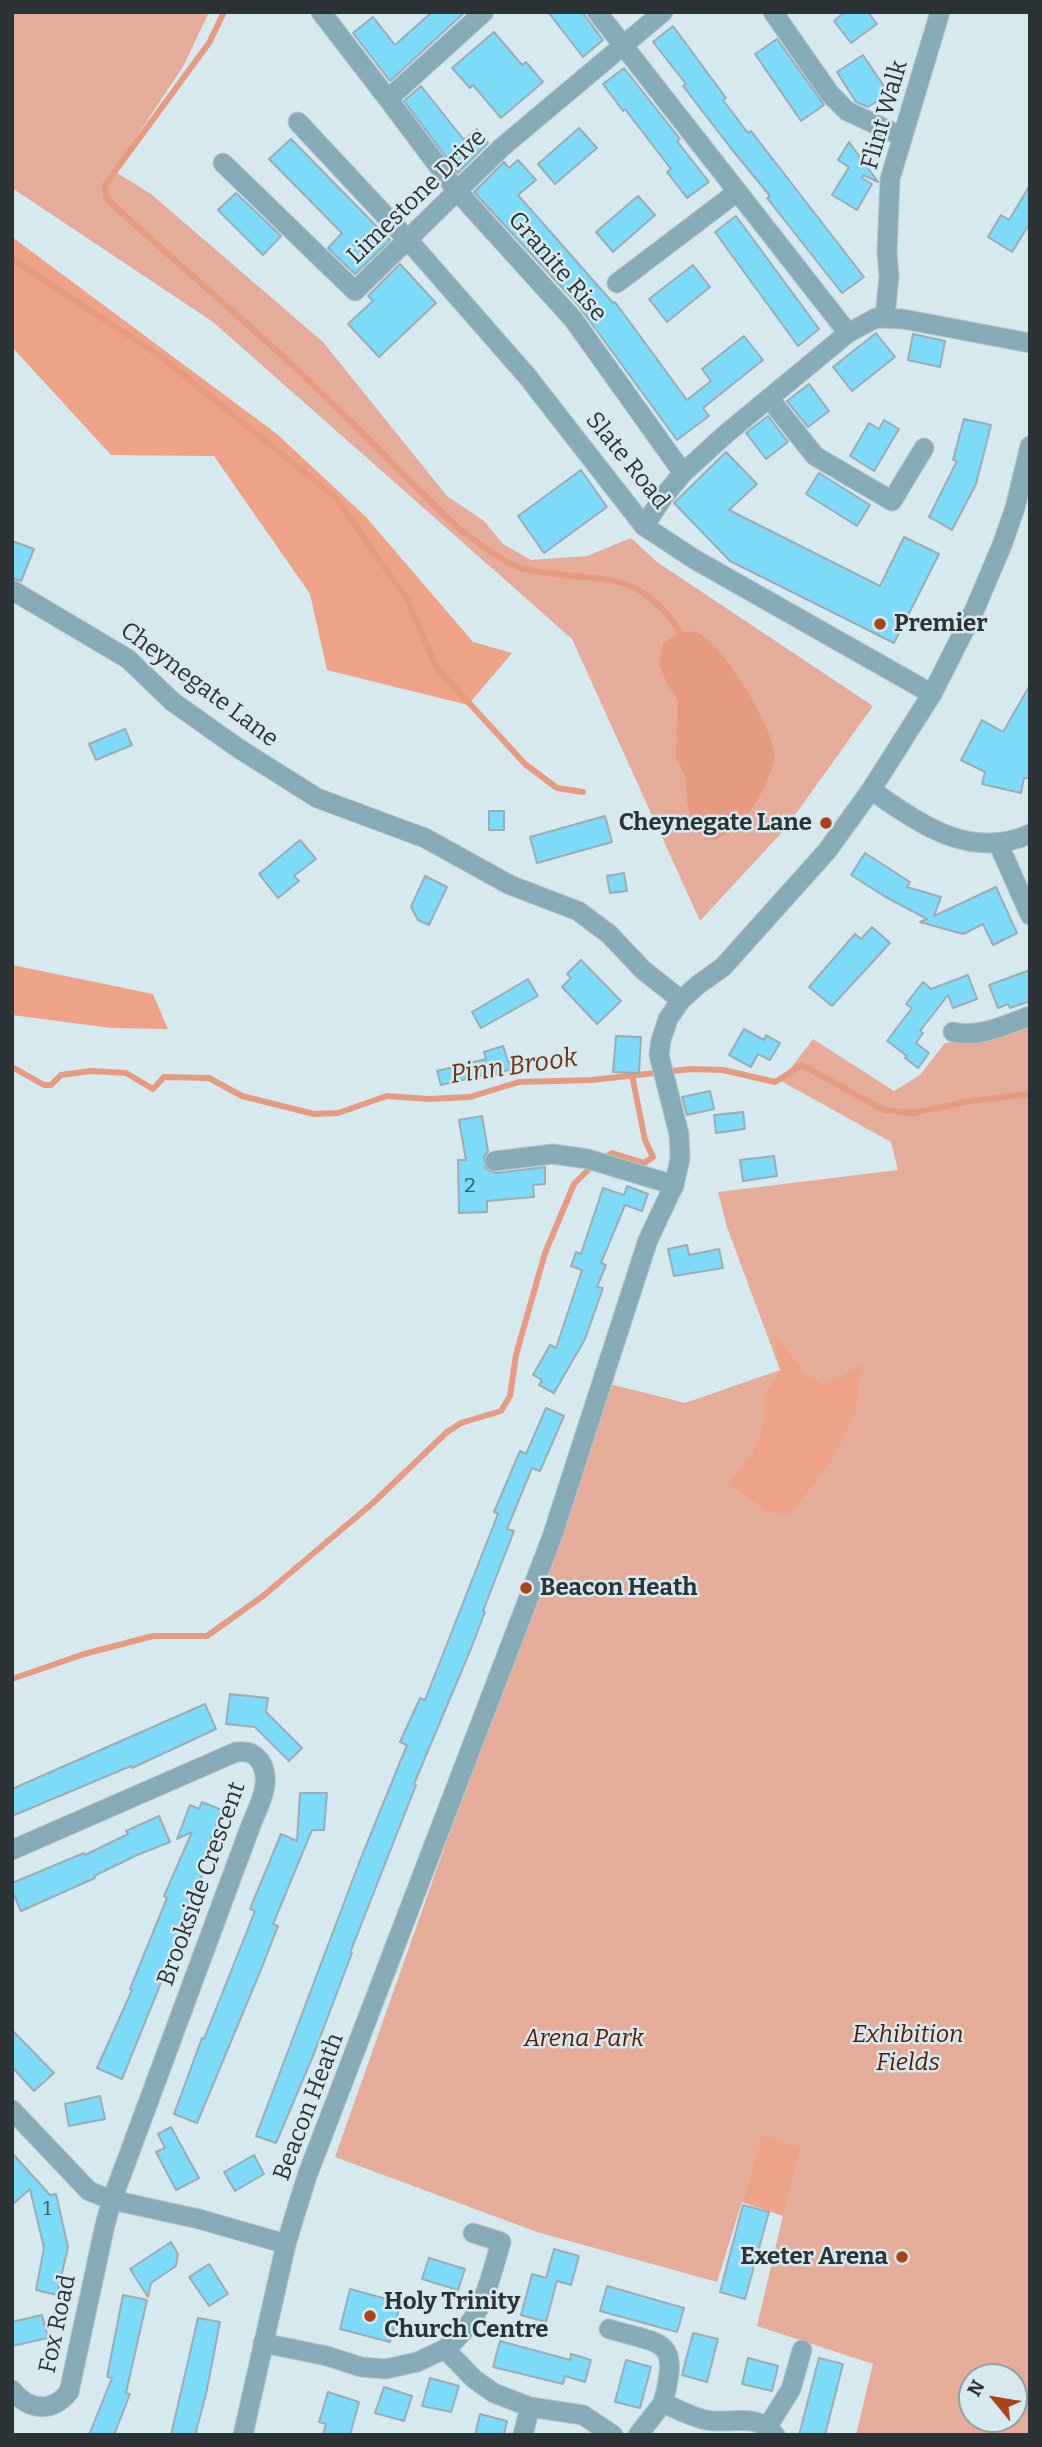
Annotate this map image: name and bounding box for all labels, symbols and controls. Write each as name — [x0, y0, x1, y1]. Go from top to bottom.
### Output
street label: Flint Walk — [856, 57, 914, 173]
street label: Limestone Drive — [342, 123, 492, 271]
street label: Granite Rise — [501, 206, 613, 328]
street label: Slate Road — [579, 407, 675, 515]
place label: Premier — [894, 610, 988, 638]
street label: Cheynegate Lane — [114, 616, 284, 754]
marker: Premier — [872, 616, 888, 632]
place label: Cheynegate Lane — [619, 809, 812, 837]
marker: Cheynegate Lane — [818, 815, 834, 831]
water label: Pinn Brook — [448, 1043, 580, 1091]
house number: 2 — [464, 1173, 476, 1199]
place label: Beacon Heath — [540, 1574, 698, 1602]
marker: Beacon Heath — [518, 1580, 534, 1596]
street label: Brookside Crescent — [152, 1778, 252, 1990]
park label: Exhibition Fields — [852, 2021, 964, 2077]
park label: Arena Park — [524, 2025, 644, 2053]
street label: Beacon Heath — [268, 2029, 350, 2185]
house number: 1 — [43, 2196, 51, 2222]
place label: Exeter Arena — [740, 2243, 888, 2271]
marker: Exeter Arena — [894, 2249, 910, 2265]
street label: Fox Road — [34, 2272, 82, 2376]
place label: Holy Trinity Church Centre — [384, 2288, 548, 2344]
marker: Holy Trinity Church Centre — [362, 2308, 378, 2324]
north arrow — [958, 2363, 1028, 2433]
text: N — [962, 2376, 990, 2400]

